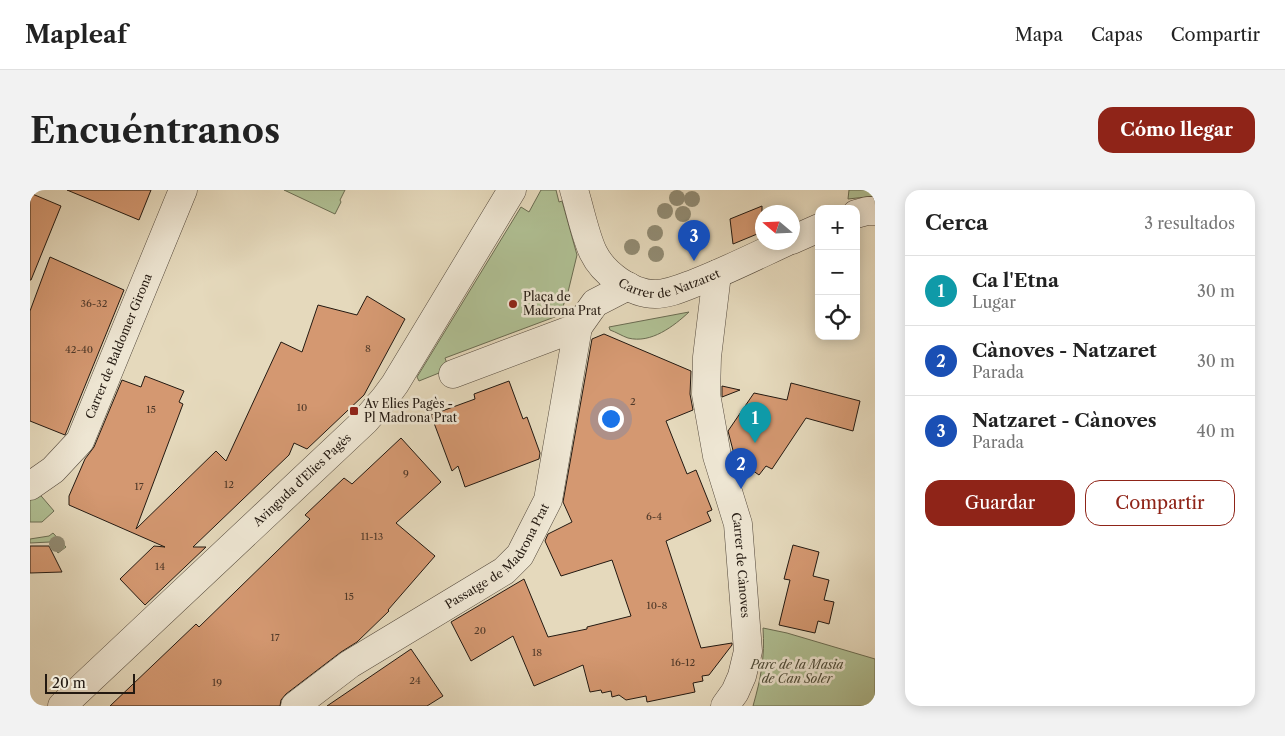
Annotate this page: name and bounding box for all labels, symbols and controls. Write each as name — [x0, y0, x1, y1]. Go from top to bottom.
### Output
text: Mapleaf — [25, 20, 127, 49]
text: Mapa — [1015, 24, 1063, 46]
text: Capas — [1091, 24, 1143, 46]
text: Compartir — [1171, 24, 1260, 46]
button: Cómo llegar — [1098, 107, 1255, 153]
text: Encuéntranos — [30, 109, 280, 152]
north arrow — [755, 205, 800, 250]
map controls — [815, 205, 860, 340]
button: + — [815, 205, 860, 250]
text: Cerca — [925, 210, 988, 235]
text: 3 resultados — [1144, 213, 1235, 233]
pin: 3 — [678, 220, 710, 261]
button: − — [815, 250, 860, 295]
street label: Carrer de Natzaret — [616, 265, 723, 301]
text: Ca l'Etna — [972, 269, 1059, 292]
street label: Carrer de Baldomer Girona — [82, 271, 155, 421]
text: 1 — [937, 281, 945, 301]
text: 30 m — [1197, 281, 1235, 301]
place label: Plaça de Madrona Prat — [523, 289, 602, 318]
text: Lugar — [972, 292, 1016, 312]
button: locate — [815, 295, 860, 340]
house number: 36-32 — [80, 297, 108, 310]
marker: Plaça de Madrona Prat — [507, 298, 519, 310]
text: Cànoves - Natzaret — [972, 339, 1157, 362]
house number: 8 — [365, 342, 371, 355]
house number: 42-40 — [65, 343, 93, 356]
text: 2 — [936, 351, 946, 371]
text: 30 m — [1197, 351, 1235, 371]
text: Parada — [972, 362, 1024, 382]
house number: 2 — [630, 395, 636, 408]
place label: Av Elies Pagès - Pl Madrona Prat — [363, 396, 458, 425]
house number: 10 — [297, 401, 307, 414]
pin: 1 — [739, 402, 771, 443]
house number: 15 — [146, 403, 156, 416]
marker: Av Elies Pagès - Pl Madrona Prat — [348, 405, 360, 417]
your location — [598, 406, 624, 432]
text: Natzaret - Cànoves — [972, 409, 1157, 432]
text: 3 — [936, 421, 946, 441]
text: 40 m — [1196, 421, 1235, 441]
street label: Avinguda d'Elies Pagès — [249, 430, 354, 530]
text: Parada — [972, 432, 1024, 452]
pin: 2 — [725, 448, 757, 489]
house number: 9 — [403, 467, 409, 480]
house number: 12 — [224, 478, 234, 491]
house number: 17 — [134, 480, 144, 493]
button: Guardar — [925, 480, 1075, 526]
button: Compartir — [1085, 480, 1235, 526]
street label: Passatge de Madrona Prat — [442, 500, 552, 612]
house number: 6-4 — [646, 510, 662, 523]
street label: Carrer de Cànoves — [728, 510, 753, 618]
house number: 11-13 — [361, 530, 383, 543]
house number: 14 — [155, 560, 165, 573]
house number: 15 — [344, 590, 354, 603]
house number: 10-8 — [646, 599, 668, 612]
house number: 20 — [474, 624, 486, 637]
house number: 17 — [270, 631, 280, 644]
house number: 18 — [532, 646, 542, 659]
house number: 16-12 — [671, 656, 695, 669]
park label: Parc de la Masia de Can Soler — [750, 657, 843, 686]
scale bar — [45, 671, 135, 694]
text: 20 m — [52, 674, 86, 692]
house number: 24 — [409, 674, 421, 687]
house number: 19 — [212, 676, 222, 689]

